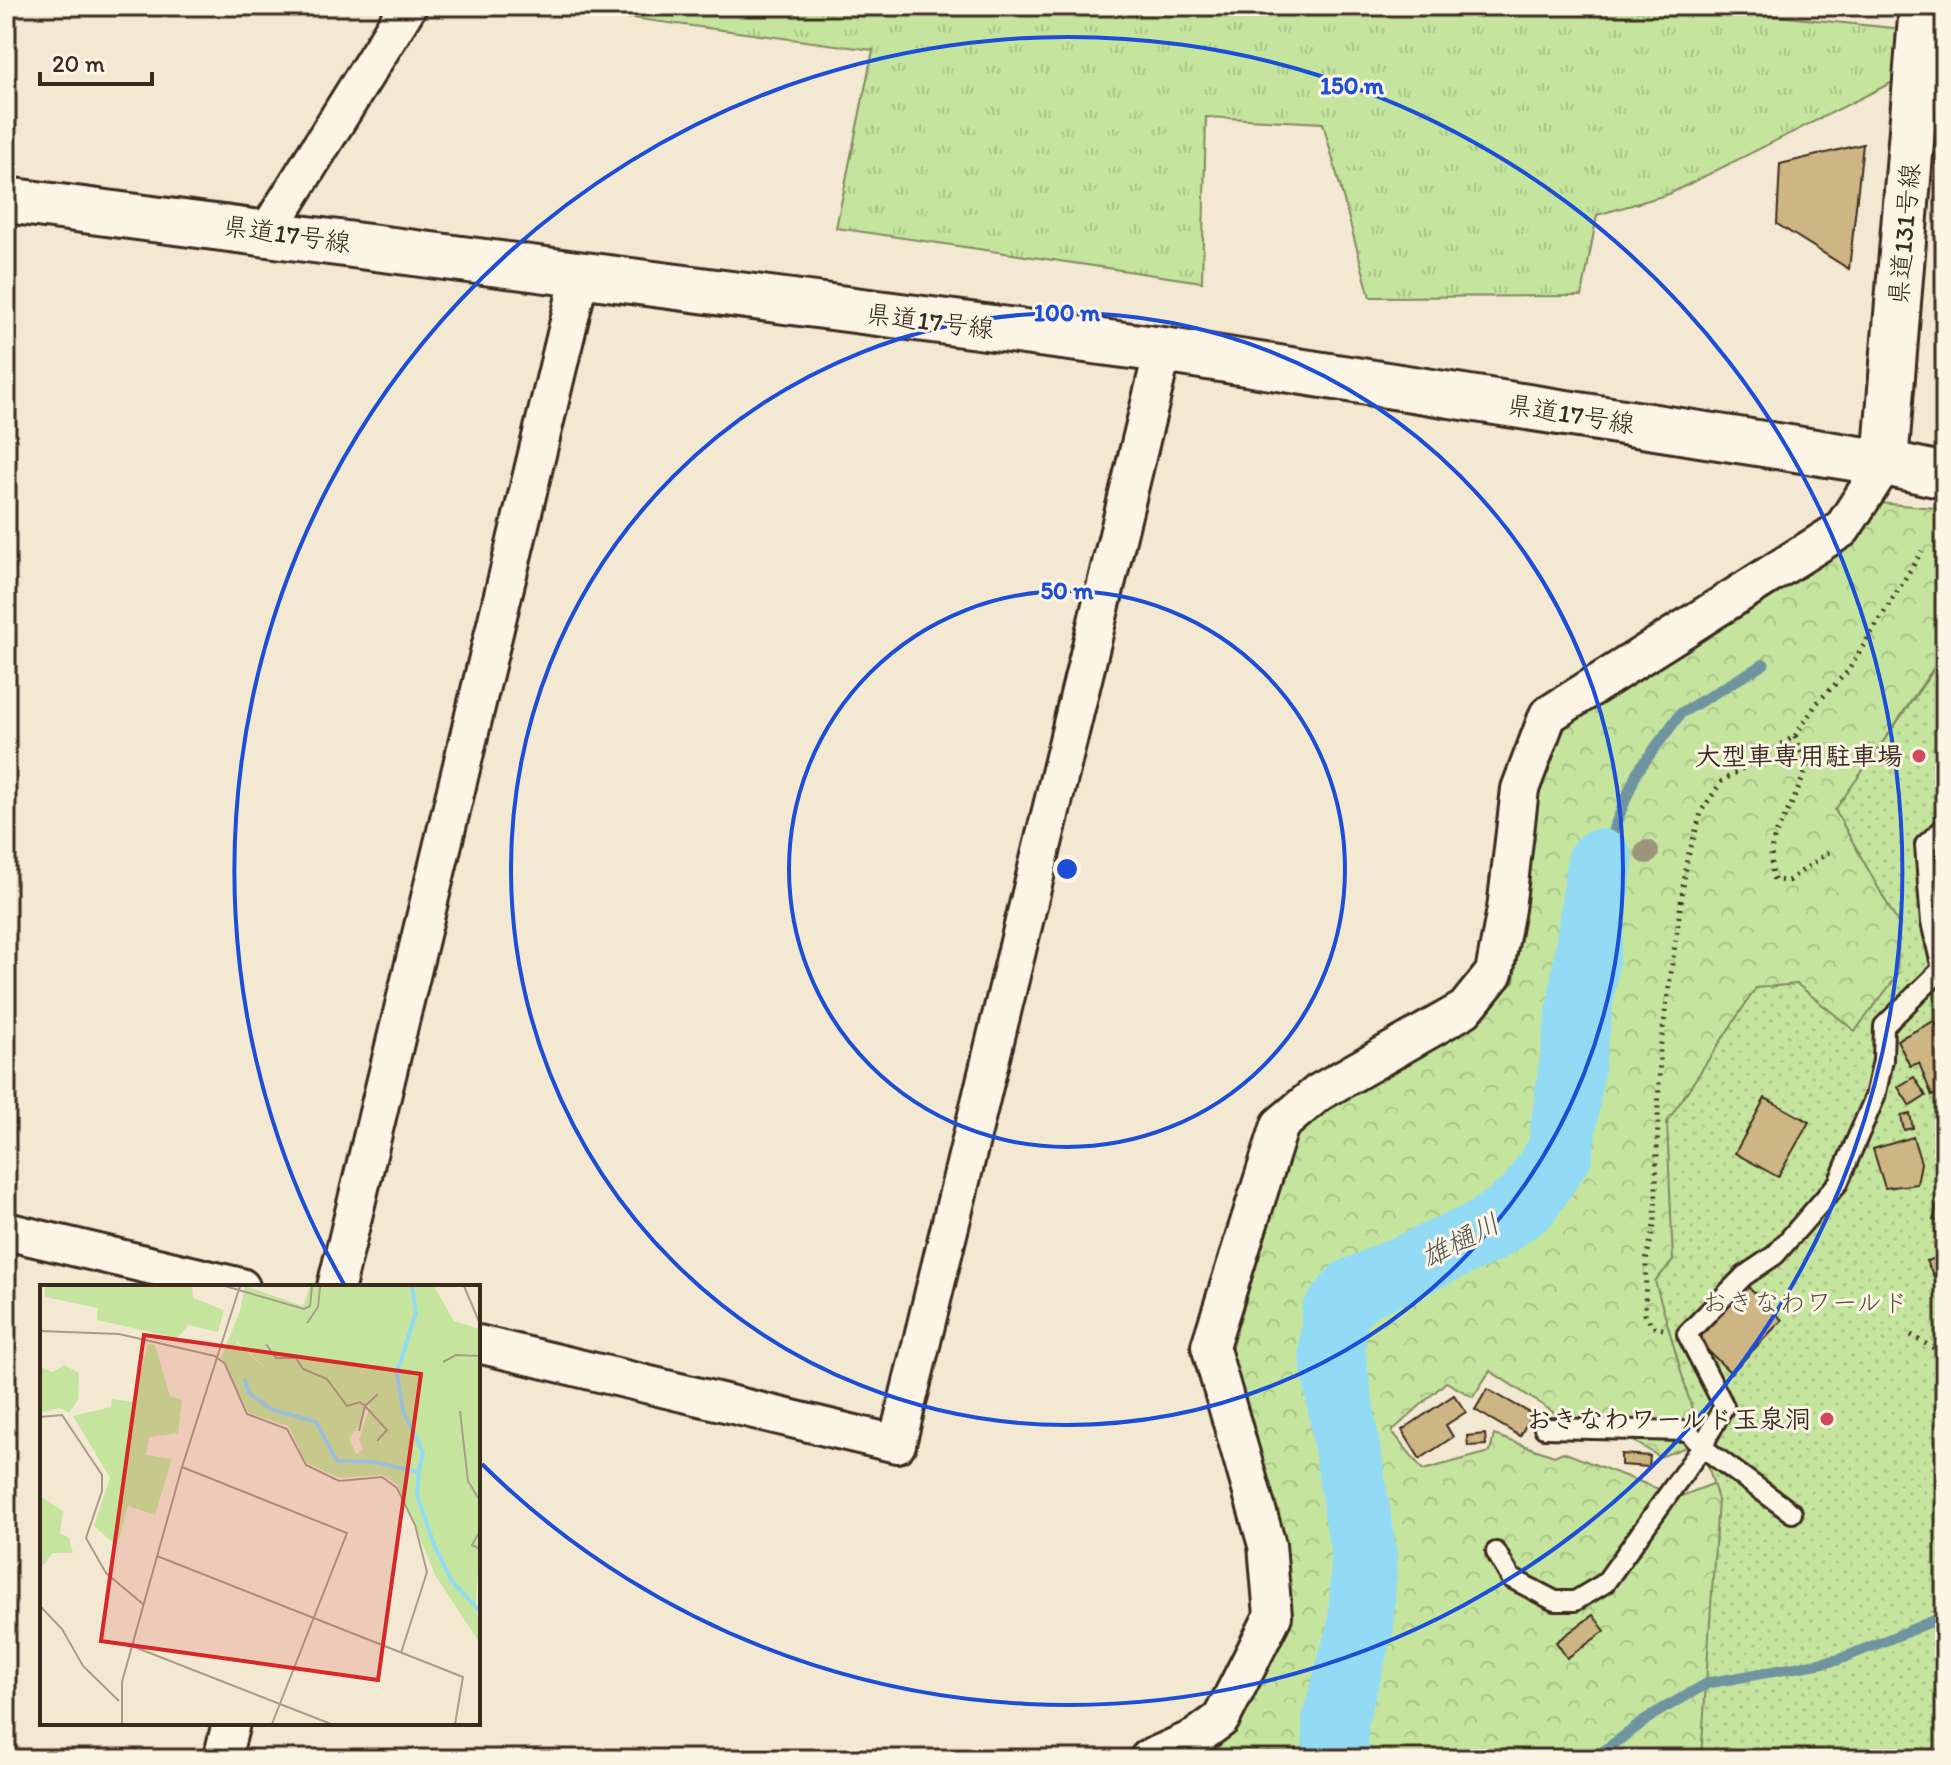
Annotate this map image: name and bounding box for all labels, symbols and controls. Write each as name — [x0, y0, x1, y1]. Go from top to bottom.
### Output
scale bar — [40, 36, 152, 86]
text: 20 m — [52, 49, 105, 78]
text: 150 m — [1320, 71, 1385, 100]
street label: 県道131号線 — [1882, 162, 1926, 306]
street label: 県道17号線 — [221, 209, 353, 259]
street label: 県道17号線 — [864, 297, 996, 345]
text: 100 m — [1034, 298, 1101, 327]
street label: 県道17号線 — [1505, 388, 1637, 440]
text: 50 m — [1041, 576, 1094, 605]
place label: 大型車専用駐車場 — [1695, 740, 1903, 772]
marker: 大型車専用駐車場 — [1910, 747, 1928, 765]
centre of rings — [1053, 855, 1081, 883]
water label: 雄樋川 — [1415, 1206, 1505, 1274]
inset map — [40, 1285, 480, 1725]
park label: おきなわワールド — [1702, 1286, 1908, 1318]
place label: おきなわワールド玉泉洞 — [1526, 1403, 1811, 1435]
marker: おきなわワールド玉泉洞 — [1818, 1410, 1836, 1428]

